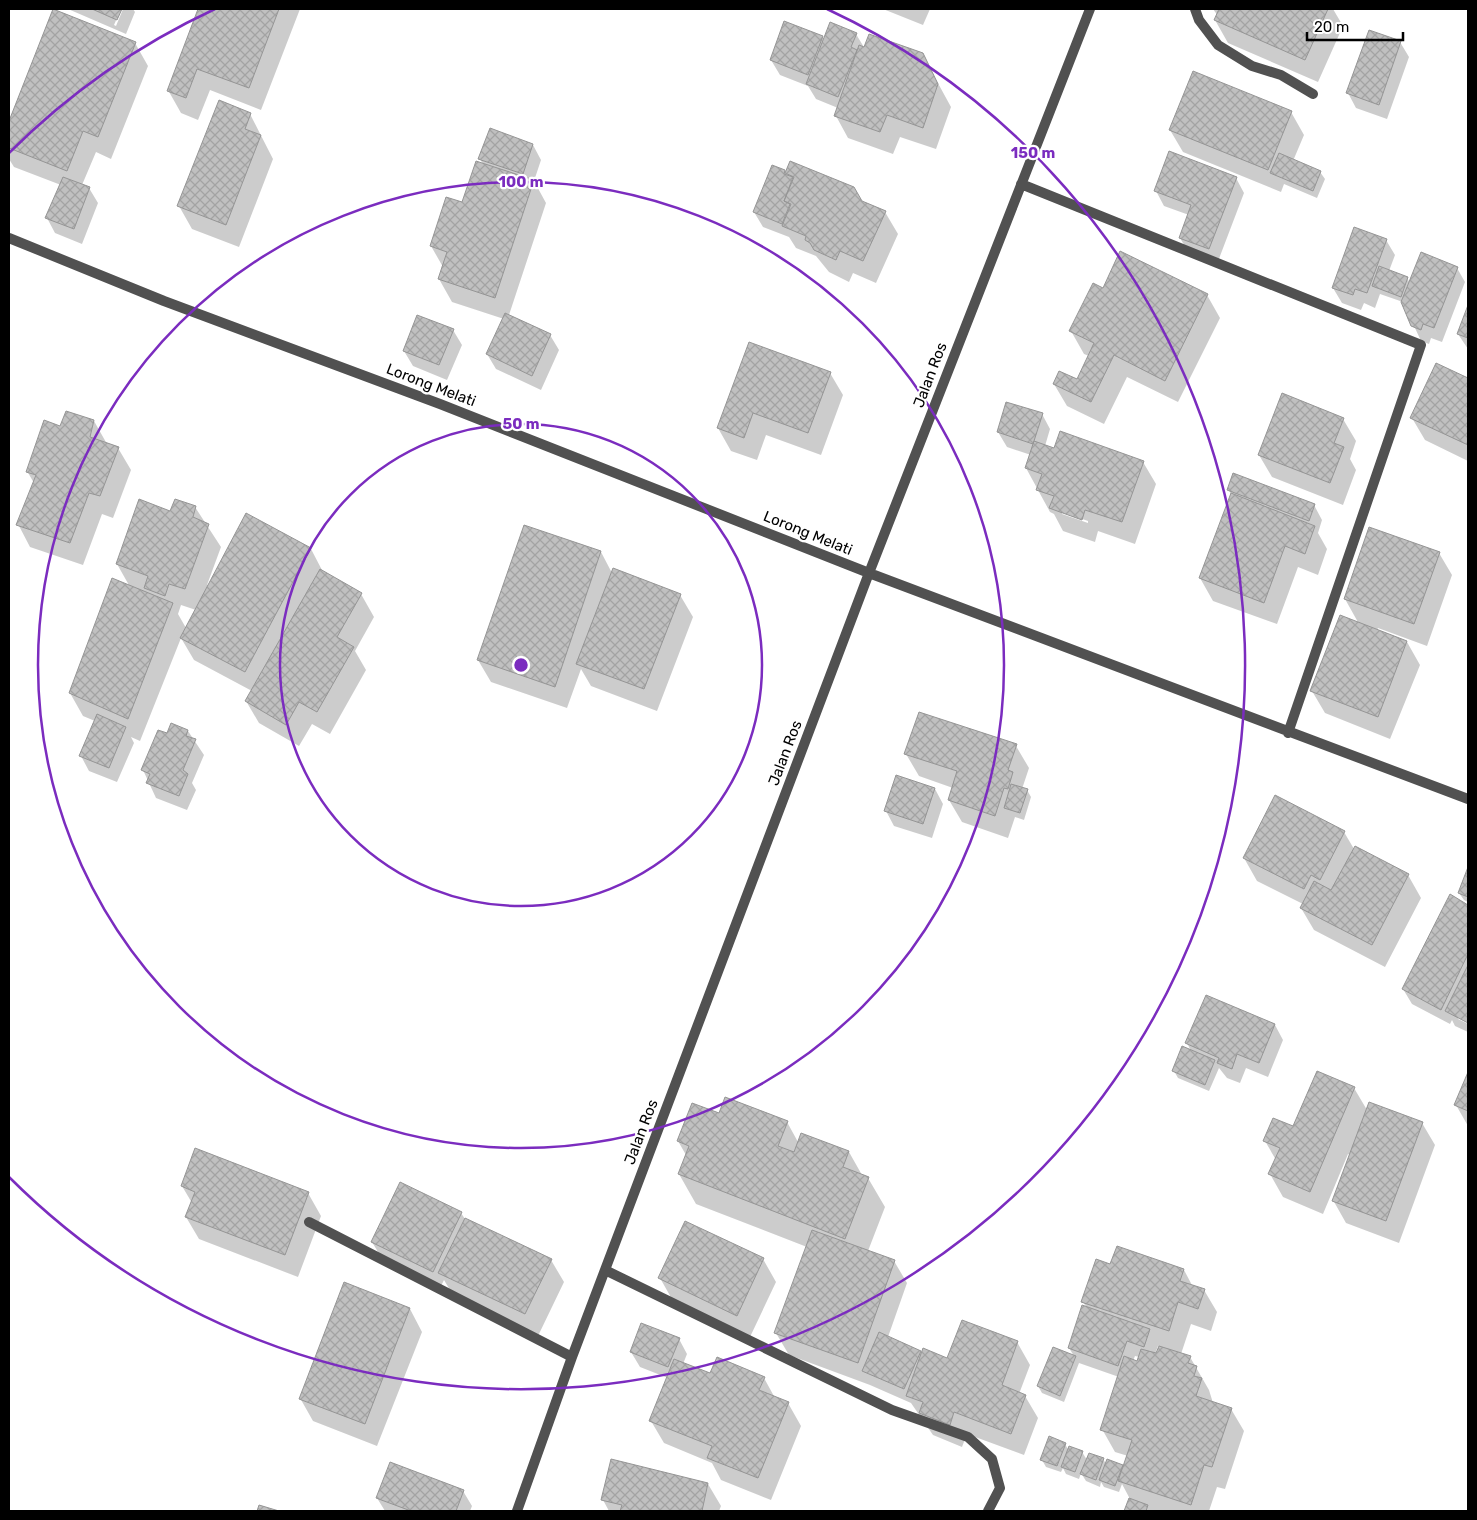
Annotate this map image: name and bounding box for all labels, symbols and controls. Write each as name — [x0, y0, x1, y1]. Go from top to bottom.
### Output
scale bar — [1307, 10, 1403, 42]
text: 20 m — [1314, 18, 1349, 36]
text: 150 m — [1011, 144, 1055, 162]
text: 100 m — [499, 173, 543, 191]
street label: Jalan Ros — [909, 340, 951, 410]
street label: Lorong Melati — [384, 360, 478, 410]
text: 50 m — [503, 415, 539, 433]
street label: Lorong Melati — [761, 507, 855, 559]
centre of rings — [512, 656, 530, 674]
street label: Jalan Ros — [764, 718, 806, 788]
street label: Jalan Ros — [620, 1097, 662, 1167]

